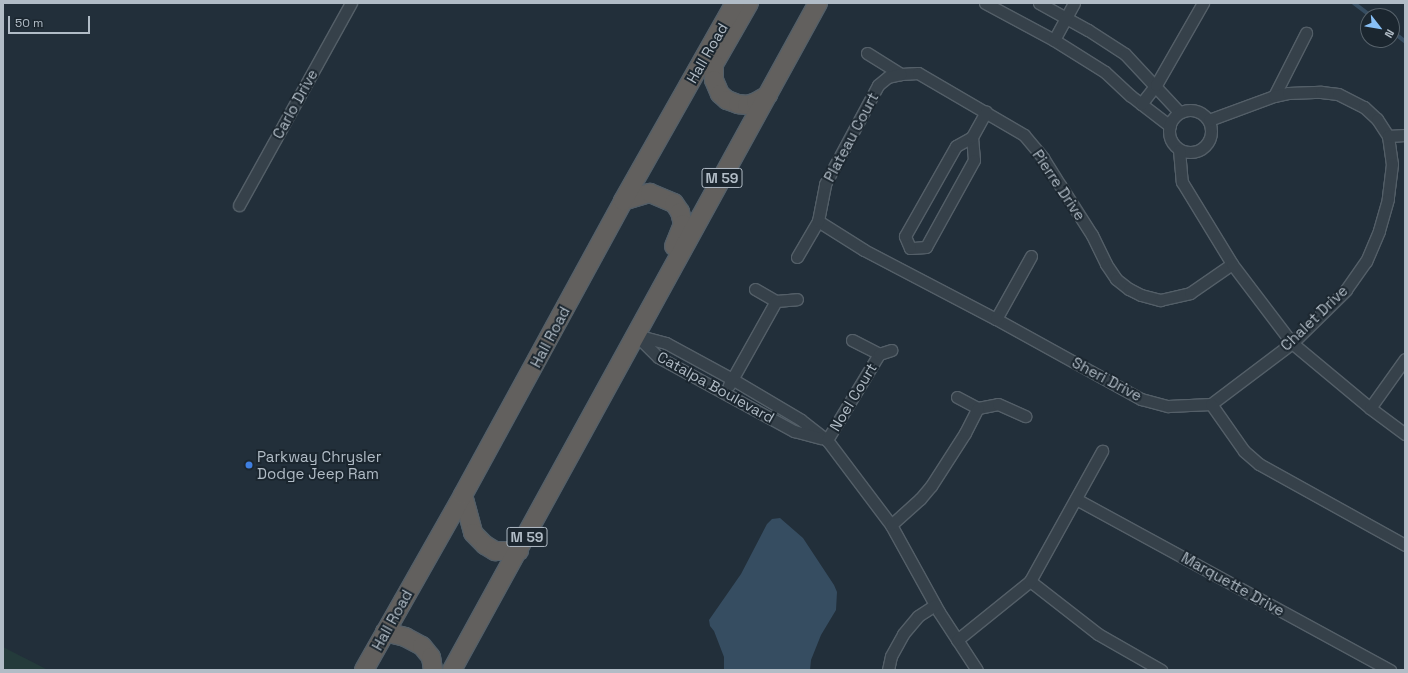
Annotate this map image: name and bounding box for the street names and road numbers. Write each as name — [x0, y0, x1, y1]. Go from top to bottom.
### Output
street label: Hall Road — [683, 20, 731, 86]
street label: Carlo Drive — [269, 66, 321, 142]
street label: Plateau Court — [820, 89, 882, 185]
street label: Pierre Drive — [1029, 146, 1089, 224]
road number: M 59 — [701, 166, 743, 190]
street label: Chalet Drive — [1277, 282, 1351, 354]
street label: Hall Road — [526, 303, 574, 371]
street label: Catalpa Boulevard — [654, 347, 778, 427]
street label: Sheri Drive — [1069, 353, 1145, 405]
street label: Noel Court — [826, 360, 880, 434]
road number: M 59 — [506, 525, 548, 549]
street label: Marquette Drive — [1178, 548, 1288, 620]
street label: Hall Road — [368, 587, 416, 653]

